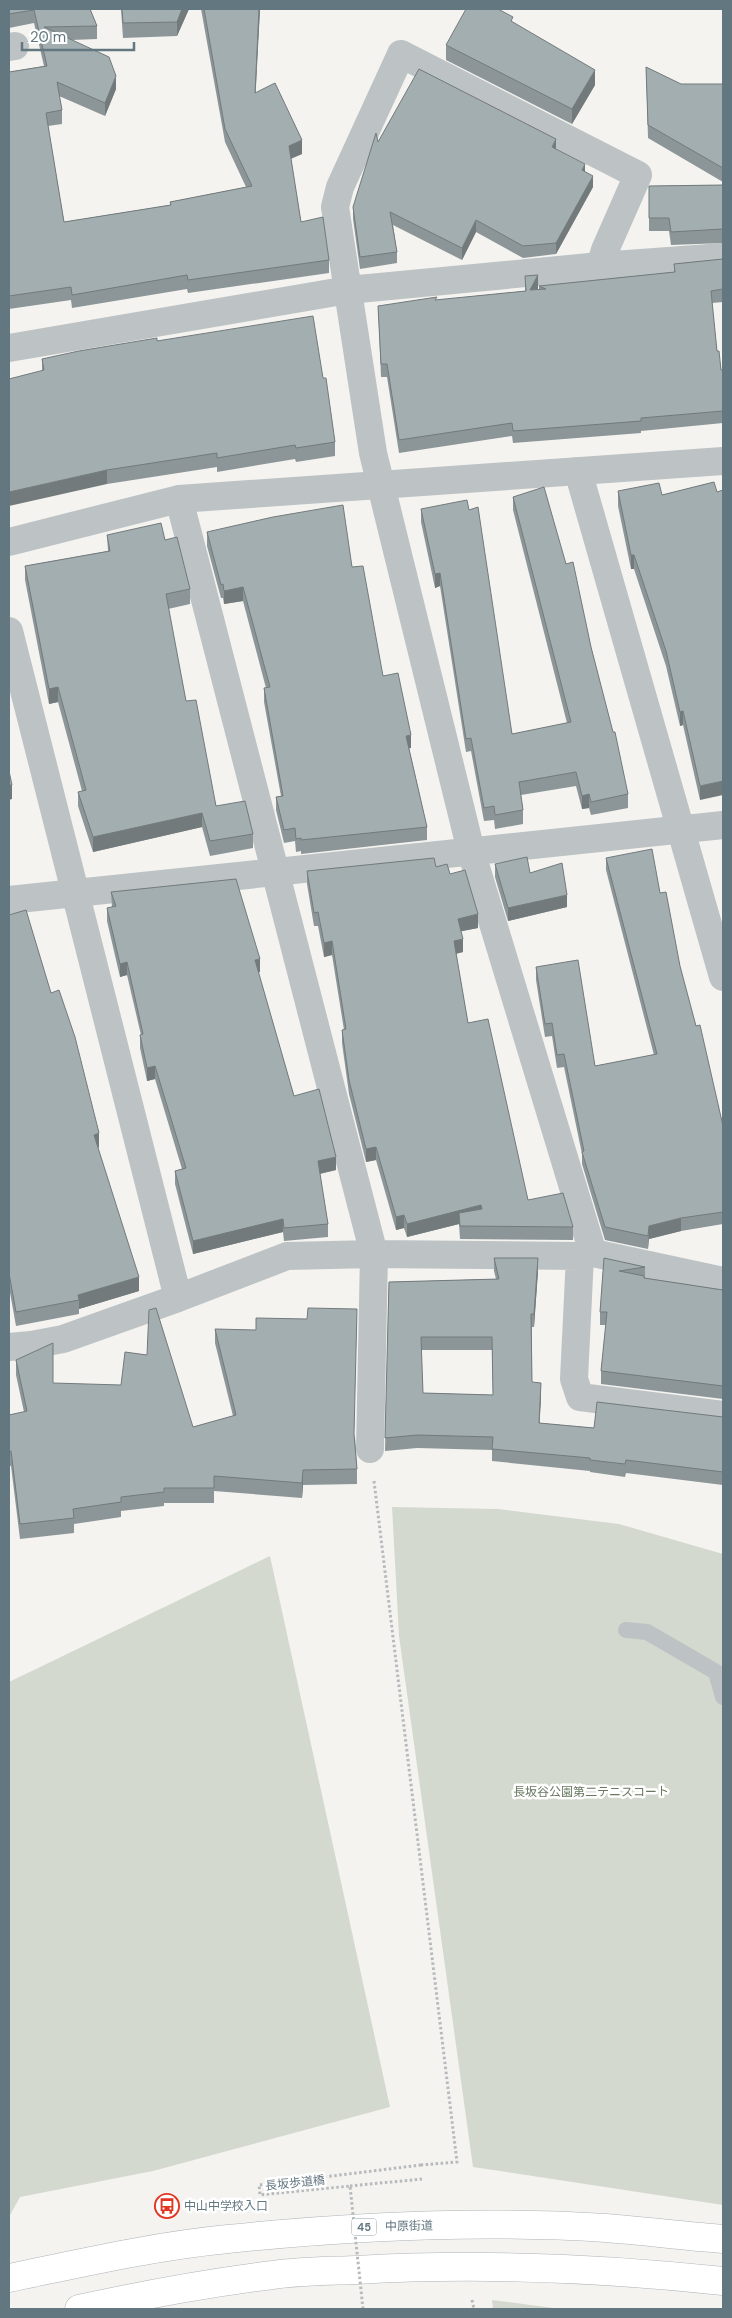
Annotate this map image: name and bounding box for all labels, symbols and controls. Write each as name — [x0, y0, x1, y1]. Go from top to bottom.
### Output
scale bar — [22, 20, 135, 52]
text: 20 m — [30, 27, 66, 47]
park label: 長坂谷公園第二テニスコート — [513, 1784, 669, 1800]
street label: 長坂歩道橋 — [264, 2172, 326, 2194]
bus stop icon: 中山中学校入口 — [154, 2193, 180, 2219]
place label: 中山中学校入口 — [184, 2198, 268, 2214]
road number: 45 — [352, 2218, 376, 2236]
street label: 中原街道 — [385, 2218, 433, 2234]

